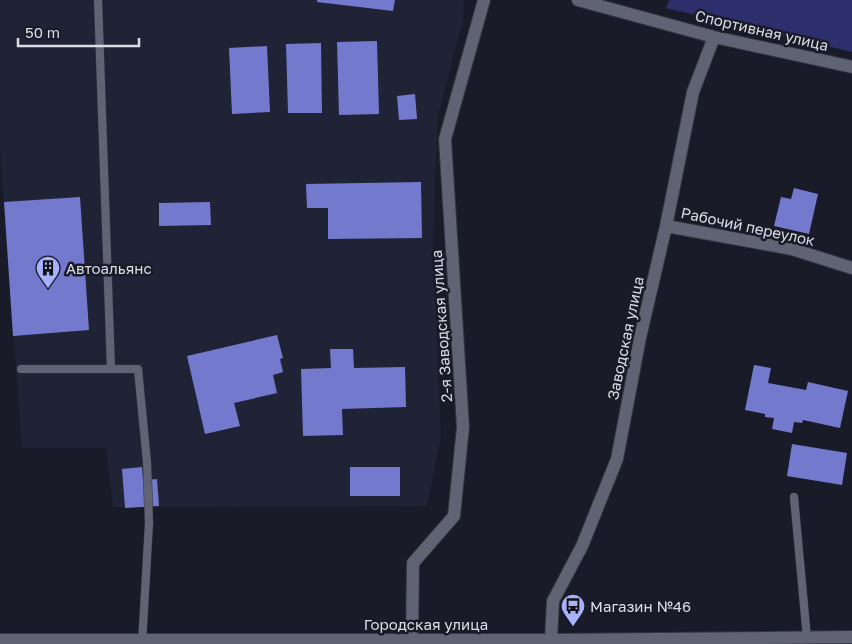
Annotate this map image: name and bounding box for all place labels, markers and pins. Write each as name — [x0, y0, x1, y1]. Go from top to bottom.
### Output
building icon: Автоальянс — [35, 255, 61, 289]
place label: Автоальянс — [66, 259, 152, 277]
bus stop icon: Магазин №46 — [560, 593, 586, 627]
place label: Магазин №46 — [590, 597, 691, 615]

